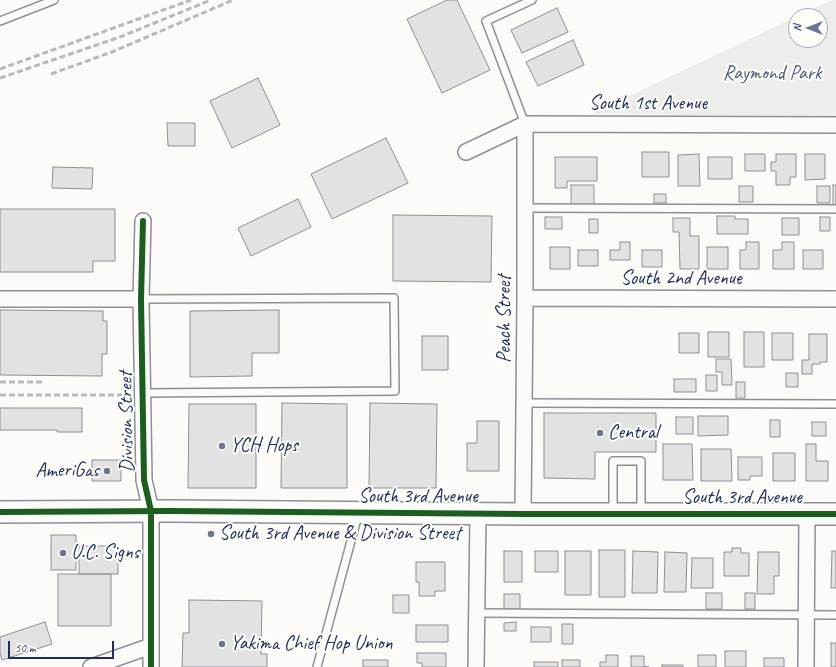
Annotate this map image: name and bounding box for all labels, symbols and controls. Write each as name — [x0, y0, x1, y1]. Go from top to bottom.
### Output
north arrow — [788, 8, 828, 48]
text: N — [790, 25, 804, 31]
park label: Raymond Park — [723, 62, 821, 86]
street label: South 1st Avenue — [589, 92, 707, 116]
street label: South 2nd Avenue — [620, 267, 742, 291]
street label: Peach Street — [493, 275, 517, 363]
street label: Division Street — [114, 371, 140, 473]
place label: Central — [608, 421, 658, 445]
marker: Central — [595, 428, 605, 438]
place label: YCH Hops — [230, 434, 298, 458]
marker: YCH Hops — [217, 441, 227, 451]
place label: AmeriGas — [36, 459, 99, 483]
marker: AmeriGas — [102, 466, 112, 476]
street label: South 3rd Avenue — [358, 485, 478, 509]
street label: South 3rd Avenue — [682, 486, 802, 510]
place label: South 3rd Avenue & Division Street — [219, 522, 461, 546]
marker: South 3rd Avenue & Division Street — [206, 529, 216, 539]
place label: U.C. Signs — [71, 541, 140, 565]
marker: U.C. Signs — [58, 548, 68, 558]
place label: Yakima Chief Hop Union — [230, 632, 393, 656]
scale bar — [10, 633, 116, 659]
marker: Yakima Chief Hop Union — [217, 639, 227, 649]
text: 50 m — [15, 640, 35, 656]

